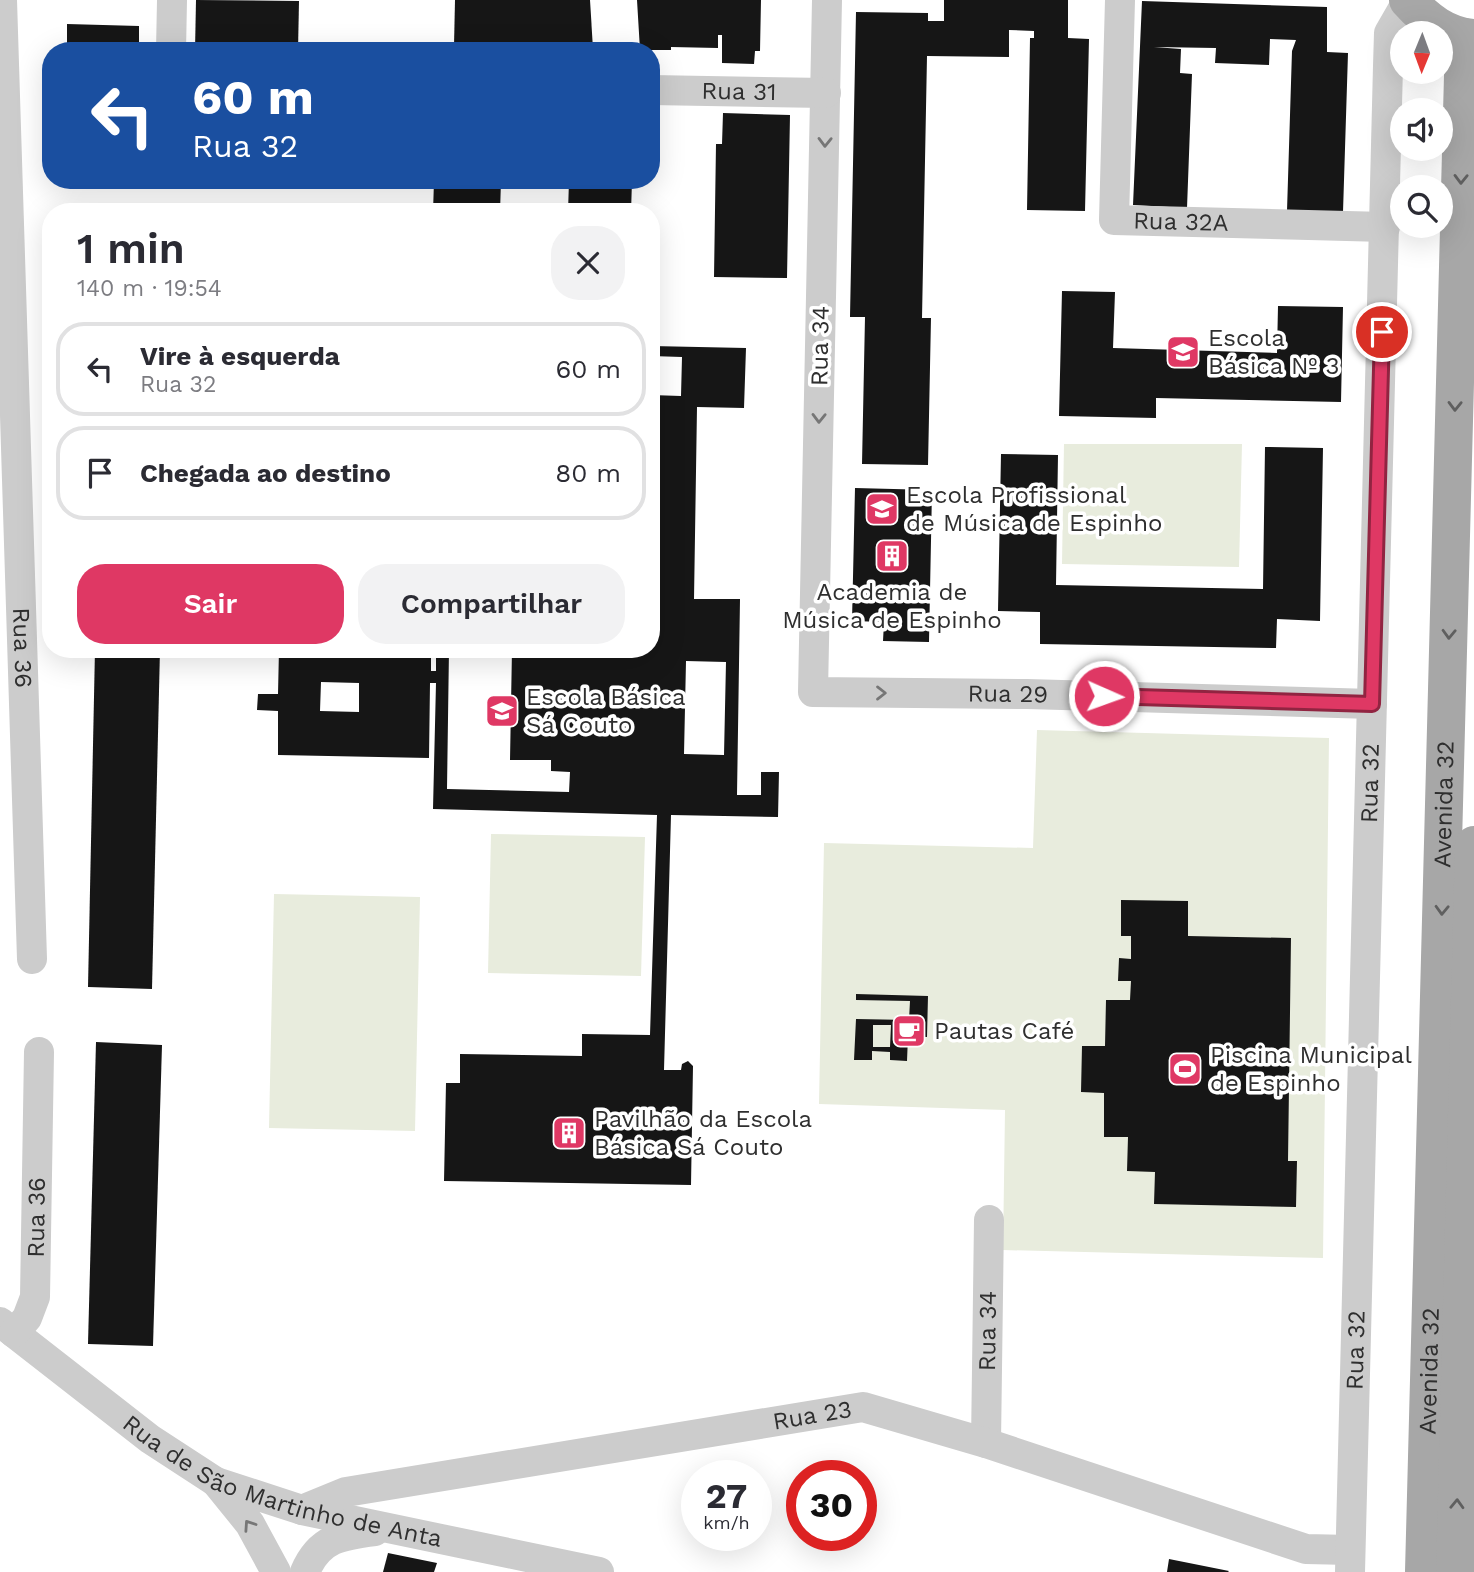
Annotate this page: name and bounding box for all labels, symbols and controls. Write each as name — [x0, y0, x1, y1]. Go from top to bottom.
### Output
north arrow — [1390, 21, 1452, 84]
map controls — [1390, 21, 1453, 238]
text: 60 m — [192, 68, 314, 126]
icon: left — [77, 70, 168, 161]
street label: Rua 31 — [701, 77, 777, 106]
button: sound — [1390, 98, 1453, 161]
text: Rua 32 — [192, 127, 298, 165]
one-way arrow — [817, 137, 833, 147]
one-way arrow — [1453, 174, 1469, 185]
button: search — [1390, 175, 1453, 238]
street label: Rua 32A — [1133, 206, 1229, 237]
text: 1 min — [77, 224, 185, 273]
button: close — [551, 226, 625, 300]
text: 140 m · 19:54 — [77, 275, 222, 302]
pin — [1352, 302, 1412, 362]
street label: Rua 34 — [805, 306, 835, 386]
icon: arrive — [1363, 313, 1401, 351]
place label: Escola Básica Nº 3 — [1208, 324, 1339, 380]
school or university icon: Escola Básica Nº 3 — [1164, 333, 1202, 371]
text: Vire à esquerda — [140, 341, 340, 371]
icon: left — [81, 350, 119, 388]
text: 60 m — [555, 354, 621, 384]
text: Rua 32 — [140, 371, 216, 398]
one-way arrow — [1448, 401, 1463, 412]
one-way arrow — [811, 413, 827, 424]
icon: arrive — [81, 454, 119, 492]
text: Chegada ao destino — [140, 458, 391, 488]
text: 80 m — [555, 458, 621, 488]
place label: Escola Profissional de Música de Espinho — [906, 481, 1162, 537]
school or university icon: Escola Profissional de Música de Espinho — [863, 490, 901, 528]
building icon: Academia de Música de Espinho — [873, 537, 911, 575]
button: Sair — [77, 564, 344, 644]
button: Compartilhar — [358, 564, 625, 644]
place label: Academia de Música de Espinho — [782, 578, 1002, 634]
street label: Rua 36 — [7, 607, 38, 688]
one-way arrow — [1442, 629, 1457, 640]
position arrow — [1067, 659, 1141, 733]
street label: Rua 29 — [967, 679, 1049, 709]
place label: Escola Básica Sá Couto — [526, 683, 686, 739]
one-way arrow — [876, 685, 887, 701]
school or university icon: Escola Básica Sá Couto — [483, 692, 521, 730]
street label: Avenida 32 — [1428, 740, 1460, 868]
street label: Rua 32 — [1355, 743, 1385, 823]
one-way arrow — [1434, 905, 1449, 916]
cafe icon: Pautas Café — [890, 1012, 928, 1050]
place label: Pautas Café — [934, 1017, 1074, 1045]
place label: Piscina Municipal de Espinho — [1210, 1041, 1412, 1097]
sports icon: Piscina Municipal de Espinho — [1166, 1050, 1204, 1088]
place label: Pavilhão da Escola Básica Sá Couto — [594, 1105, 812, 1161]
building icon: Pavilhão da Escola Básica Sá Couto — [550, 1114, 588, 1152]
street label: Rua 36 — [22, 1177, 51, 1258]
street label: Rua 34 — [973, 1291, 1002, 1371]
street label: Avenida 32 — [1414, 1307, 1445, 1435]
street label: Rua 32 — [1341, 1310, 1371, 1390]
street label: Rua 23 — [771, 1395, 854, 1436]
street label: Rua de São Martinho de Anta — [117, 1409, 445, 1553]
speed limit sign: 30 — [786, 1460, 877, 1551]
text: 27 — [706, 1475, 747, 1517]
one-way arrow — [1449, 1498, 1464, 1509]
text: km/h — [703, 1512, 750, 1533]
one-way arrow — [245, 1520, 257, 1533]

